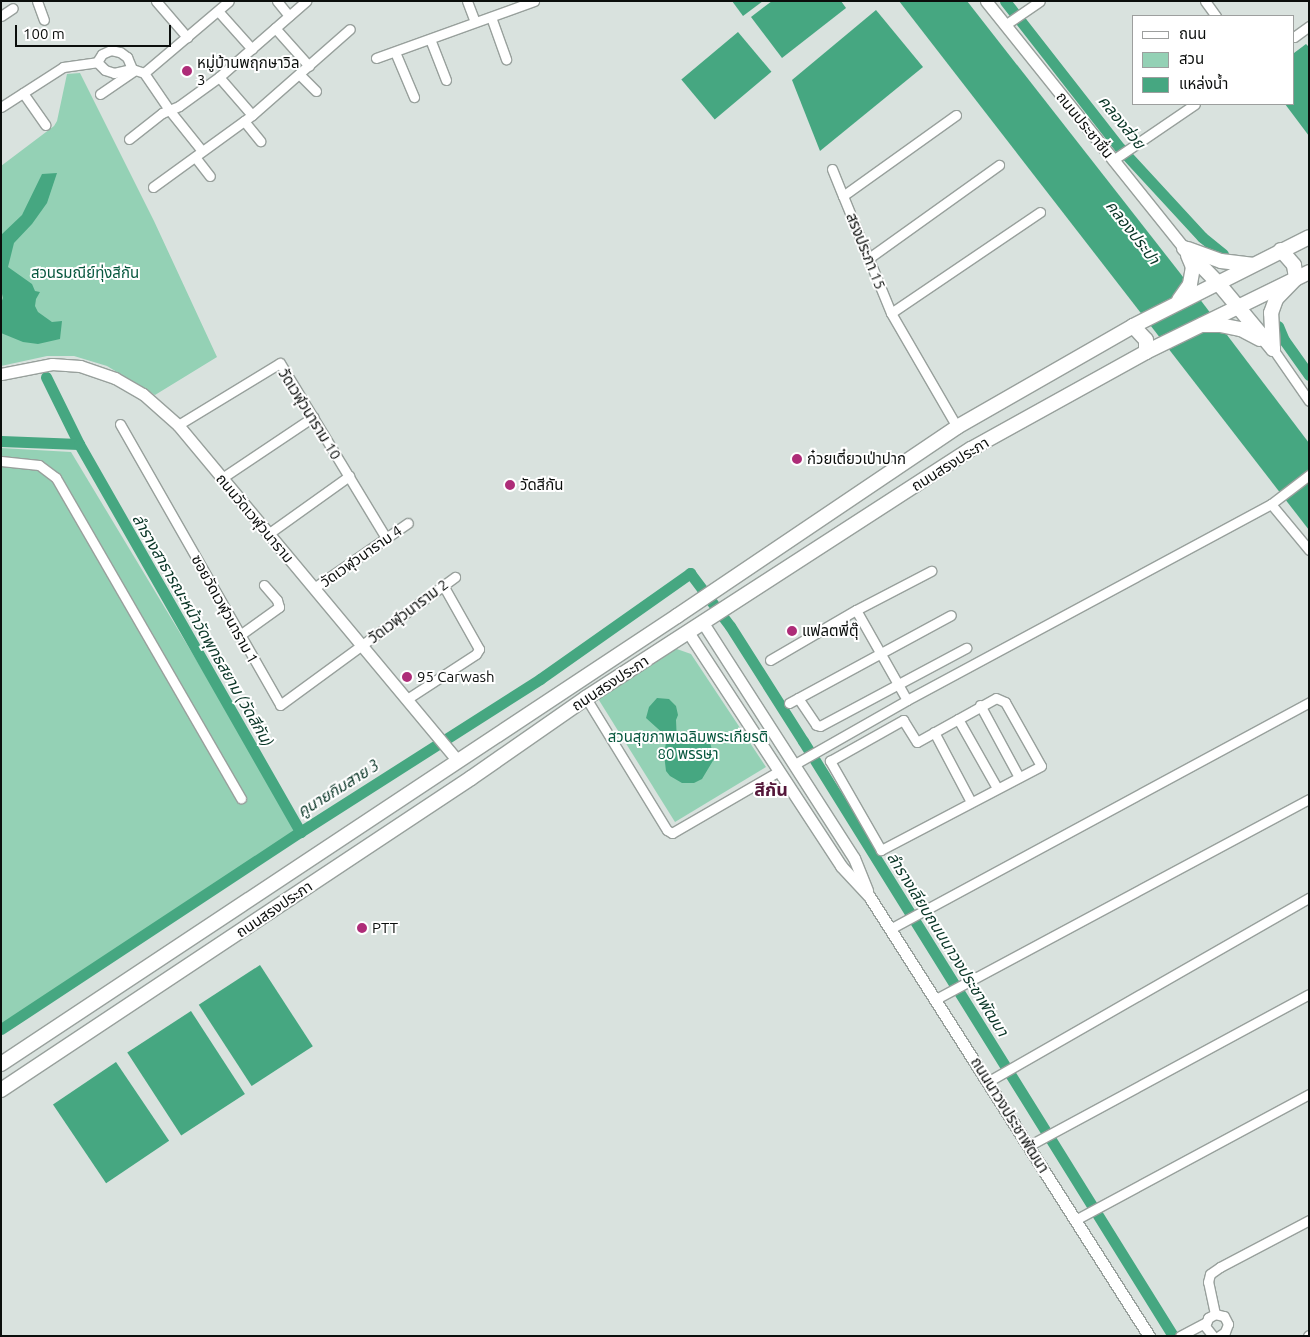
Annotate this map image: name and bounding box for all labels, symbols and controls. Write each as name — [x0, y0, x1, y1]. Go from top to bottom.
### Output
scale bar — [18, 15, 174, 47]
legend — [1132, 15, 1295, 105]
text: 100 m — [23, 25, 65, 42]
text: ถนน — [1179, 25, 1206, 42]
text: สวน — [1179, 50, 1204, 67]
place label: หมู่บ้านพฤกษาวิล 3 — [197, 53, 299, 88]
marker: หมู่บ้านพฤกษาวิล 3 — [181, 65, 193, 77]
text: แหล่งน้ำ — [1179, 75, 1228, 92]
street label: ถนนประชาชื่น — [1053, 88, 1117, 162]
water label: คลองส่วย — [1095, 91, 1149, 153]
water label: คลองประปา — [1102, 196, 1164, 268]
street label: สรงประภา 15 — [843, 210, 889, 292]
park label: สวนรมณีย์ทุ่งสีกัน — [31, 264, 139, 282]
street label: วัดเวฬุวนาราม 10 — [275, 365, 345, 463]
street label: ถนนสรงประภา — [908, 433, 992, 495]
place label: ก๋วยเตี๋ยวเป่าปาก — [807, 450, 906, 468]
marker: ก๋วยเตี๋ยวเป่าปาก — [791, 453, 803, 465]
street label: ถนนวัดเวฬุวนาราม — [212, 470, 298, 566]
place label: วัดสีกัน — [520, 476, 563, 494]
marker: วัดสีกัน — [504, 479, 516, 491]
water label: ลำรางสาธารณะหน้าวัดพุทธสยาม (วัดสีกัน) — [128, 510, 278, 750]
street label: วัดเวฬุวนาราม 4 — [317, 521, 405, 591]
street label: ซอยวัดเวฬุวนาราม 1 — [188, 552, 262, 666]
street label: วัดเวฬุวนาราม 2 — [364, 575, 452, 647]
place label: แฟลตพี่ตุ๊ — [802, 622, 859, 640]
marker: แฟลตพี่ตุ๊ — [786, 625, 798, 637]
street label: ถนนสรงประภา — [568, 651, 652, 715]
place label: 95 Carwash — [417, 668, 495, 686]
marker: 95 Carwash — [401, 671, 413, 683]
park label: สวนสุขภาพเฉลิมพระเกียรติ 80 พรรษา — [608, 727, 768, 762]
water label: คูนายกิมสาย 3 — [293, 755, 383, 821]
district label: สีกัน — [754, 778, 788, 800]
water label: ลำรางเลียบถนนนาวงประชาพัฒนา — [883, 848, 1013, 1040]
street label: ถนนสรงประภา — [233, 877, 315, 941]
place label: PTT — [372, 919, 398, 937]
marker: PTT — [356, 922, 368, 934]
street label: ถนนนาวงประชาพัฒนา — [967, 1054, 1053, 1176]

